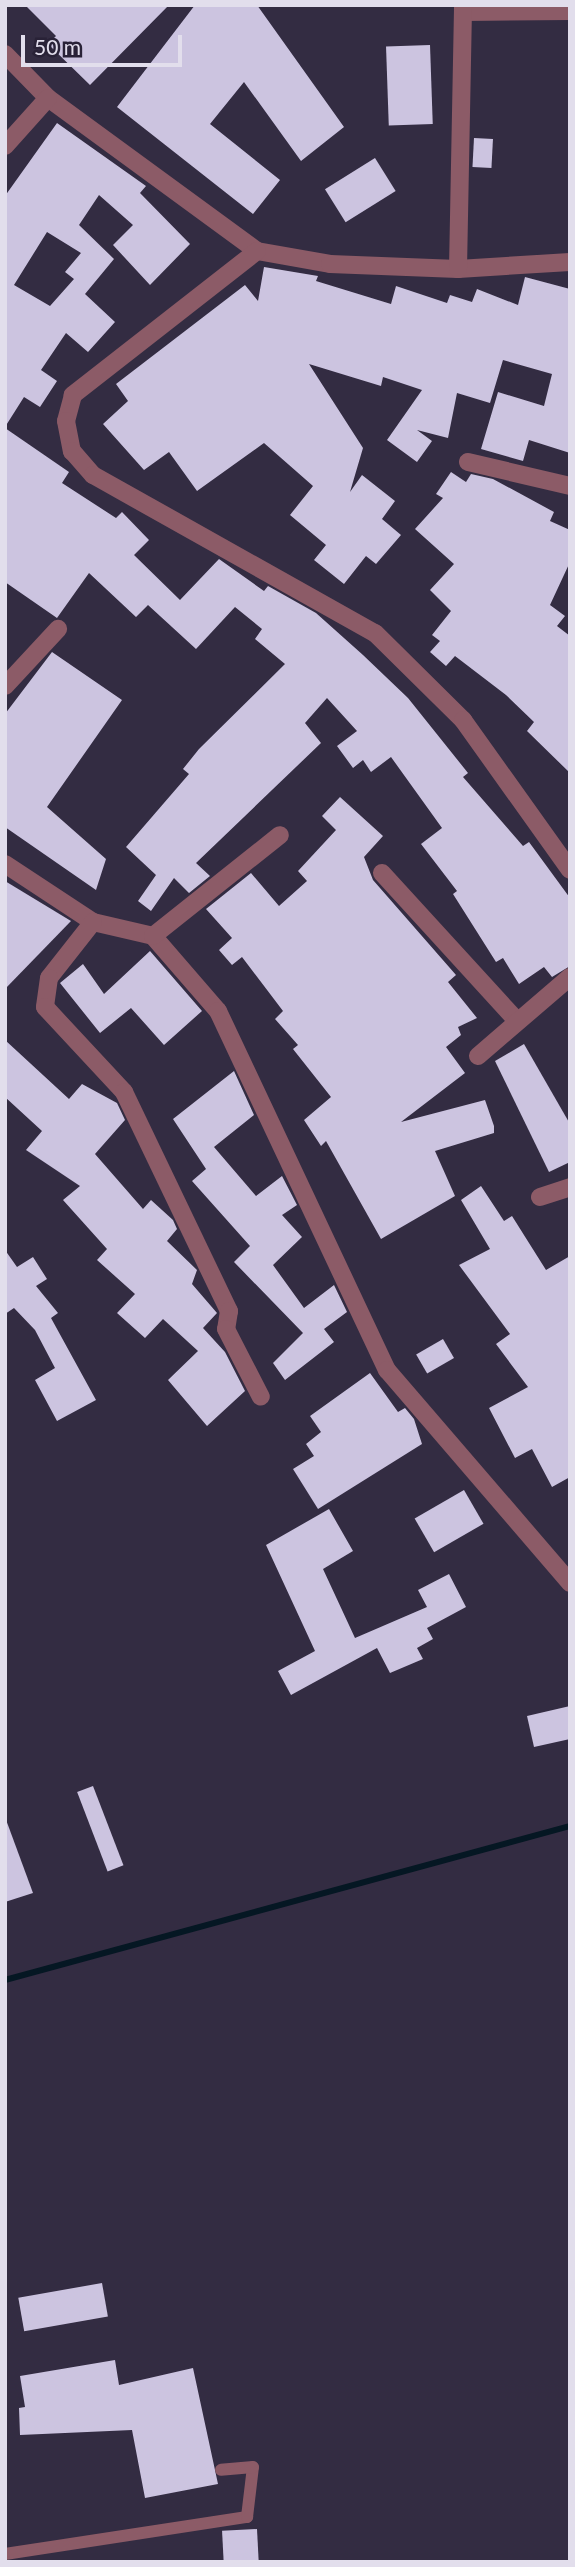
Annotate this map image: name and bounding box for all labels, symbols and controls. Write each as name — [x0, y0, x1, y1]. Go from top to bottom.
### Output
scale bar — [24, 21, 186, 65]
text: 50 m — [34, 34, 81, 59]

